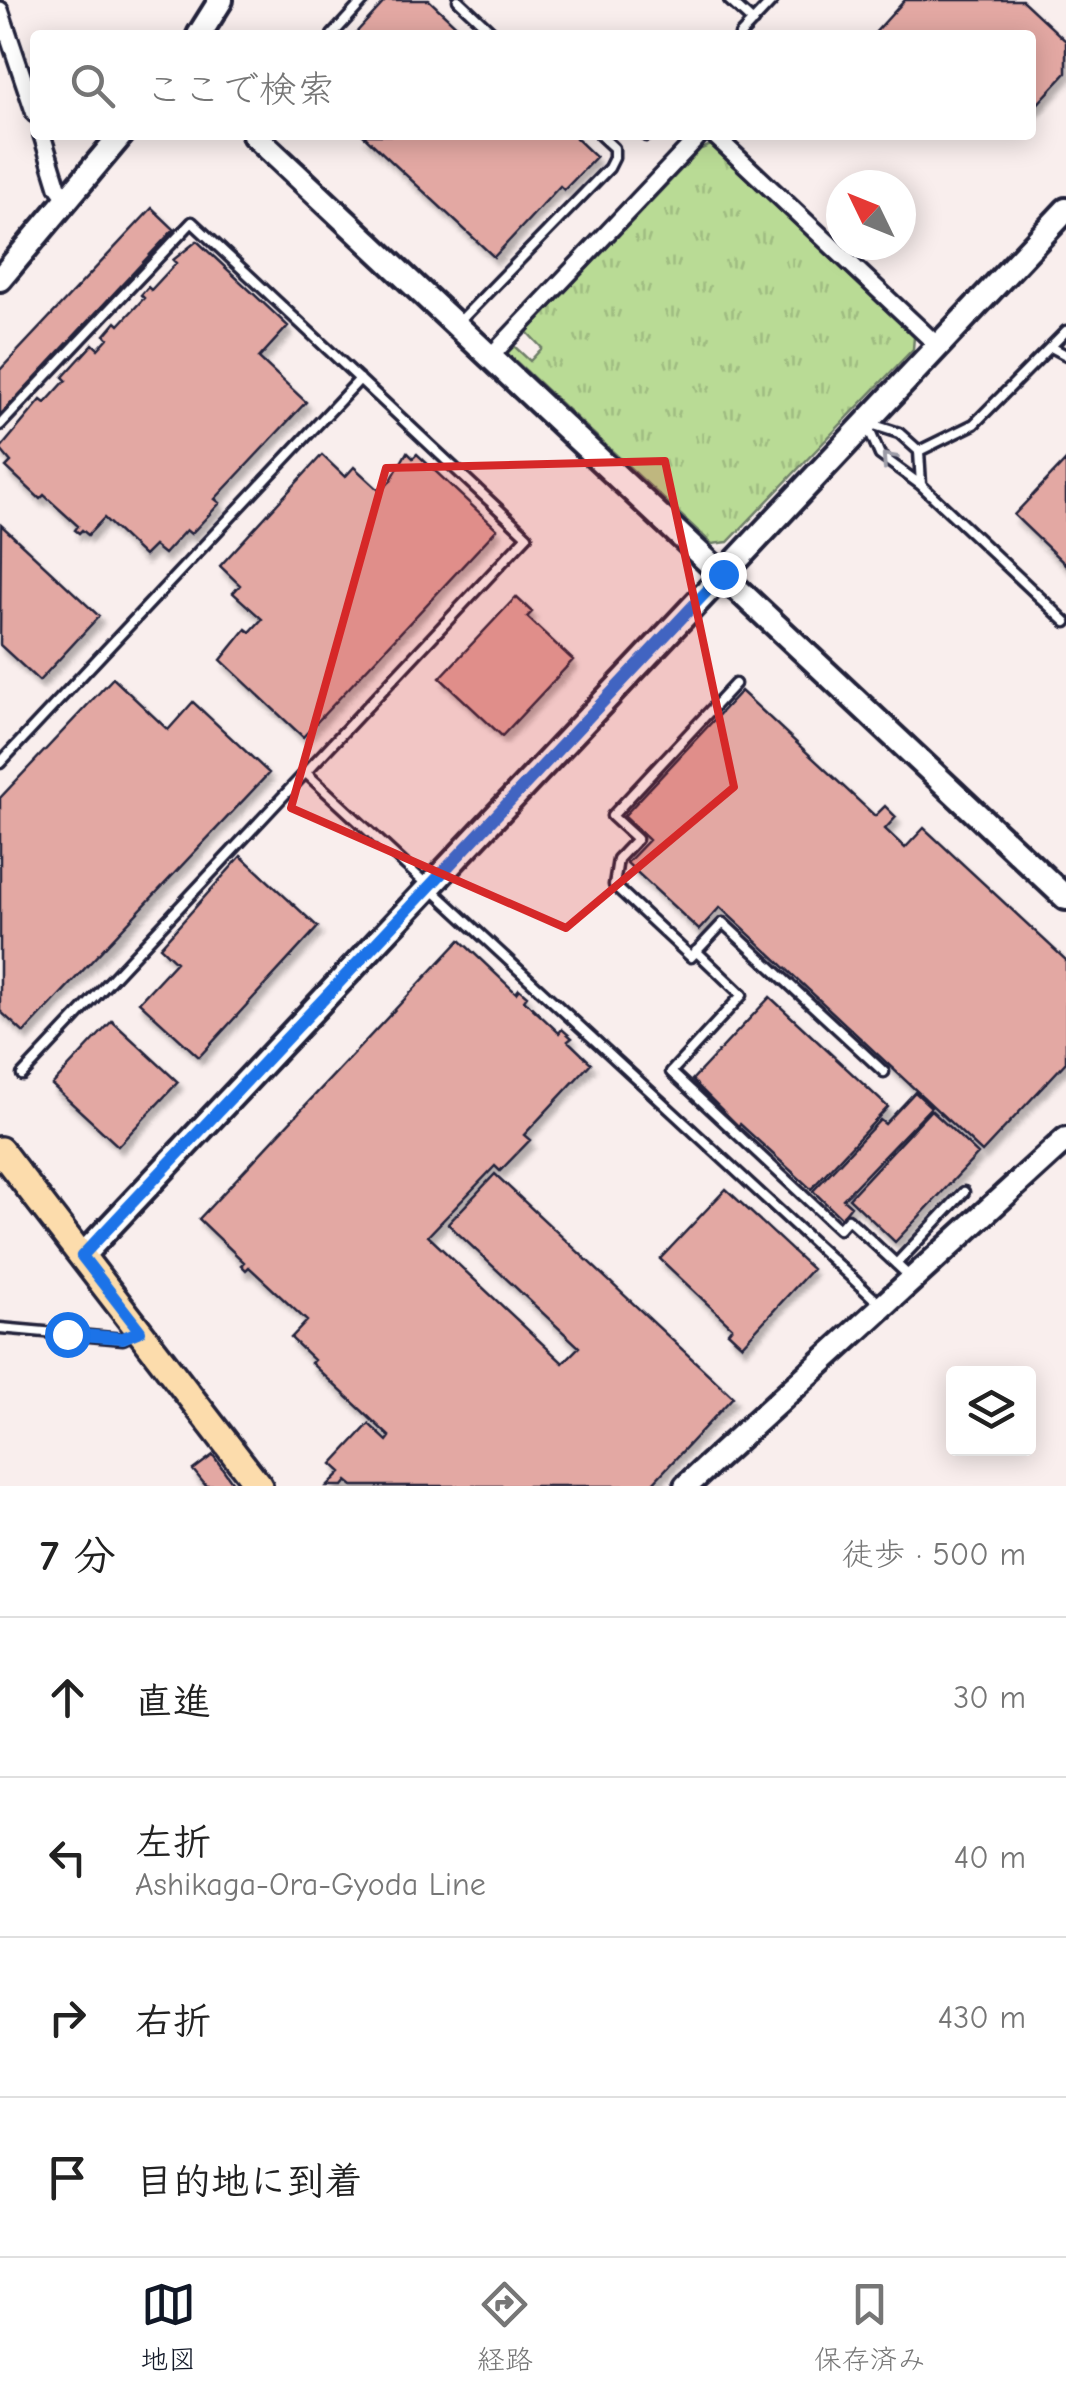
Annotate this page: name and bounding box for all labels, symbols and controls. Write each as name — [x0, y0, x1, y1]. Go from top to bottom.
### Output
search box — [30, 30, 1036, 140]
icon: search — [65, 58, 120, 113]
text: ここで検索 — [145, 68, 335, 112]
north arrow — [826, 170, 916, 260]
one-way arrow — [881, 452, 899, 471]
route end — [701, 552, 747, 598]
route start — [45, 1312, 91, 1358]
map controls — [946, 1366, 1036, 1456]
button: layers — [946, 1366, 1036, 1456]
text: 7 分 — [40, 1532, 116, 1581]
text: 徒歩 · 500 m — [842, 1536, 1026, 1573]
icon: ahead — [40, 1670, 95, 1725]
text: 30 m — [953, 1679, 1026, 1716]
text: 直進 — [135, 1680, 211, 1724]
text: 左折 — [135, 1821, 211, 1865]
icon: left — [40, 1830, 95, 1885]
text: 40 m — [954, 1839, 1026, 1876]
text: Ashikaga-Ora-Gyoda Line — [135, 1866, 486, 1903]
icon: right — [40, 1990, 95, 2045]
text: 430 m — [938, 1999, 1026, 2036]
text: 右折 — [135, 2000, 211, 2044]
icon: arrive — [40, 2150, 95, 2205]
text: 目的地に到着 — [135, 2160, 363, 2204]
tab: 地図 — [140, 2277, 196, 2377]
tab: 経路 — [477, 2277, 533, 2377]
tab: 保存済み — [814, 2277, 926, 2377]

